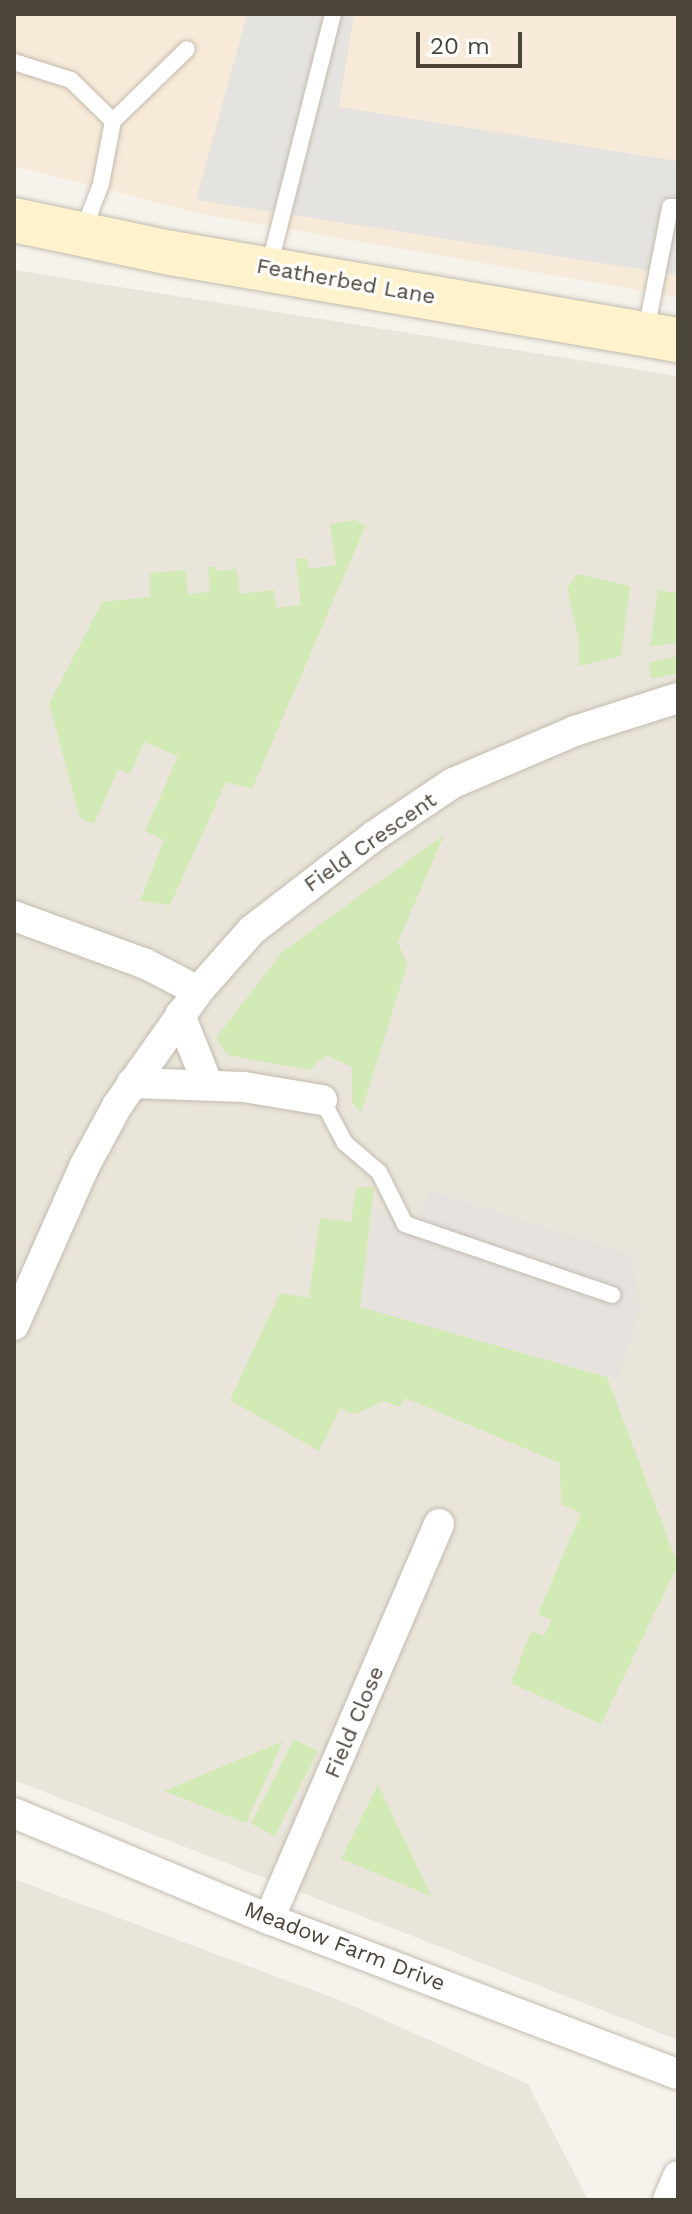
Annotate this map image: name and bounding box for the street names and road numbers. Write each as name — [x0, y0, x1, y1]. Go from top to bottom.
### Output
street label: Featherbed Lane — [255, 252, 437, 310]
street label: Field Crescent — [299, 787, 441, 897]
street label: Field Close — [319, 1662, 389, 1782]
street label: Meadow Farm Drive — [241, 1895, 449, 1997]

